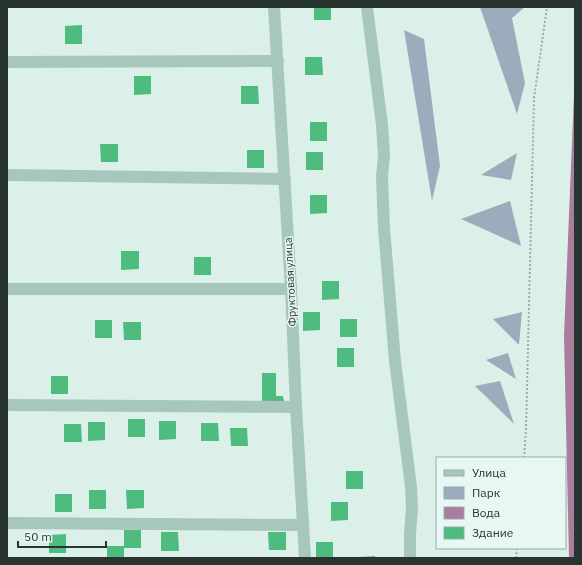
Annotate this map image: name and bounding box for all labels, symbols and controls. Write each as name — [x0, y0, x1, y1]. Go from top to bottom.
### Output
street label: Фруктовая улица — [281, 237, 299, 327]
legend — [436, 457, 566, 549]
text: Улица — [472, 465, 506, 480]
text: Парк — [472, 485, 501, 500]
text: Вода — [472, 505, 501, 520]
scale bar — [18, 523, 106, 549]
text: Здание — [472, 525, 514, 540]
text: 50 m — [24, 529, 52, 544]

